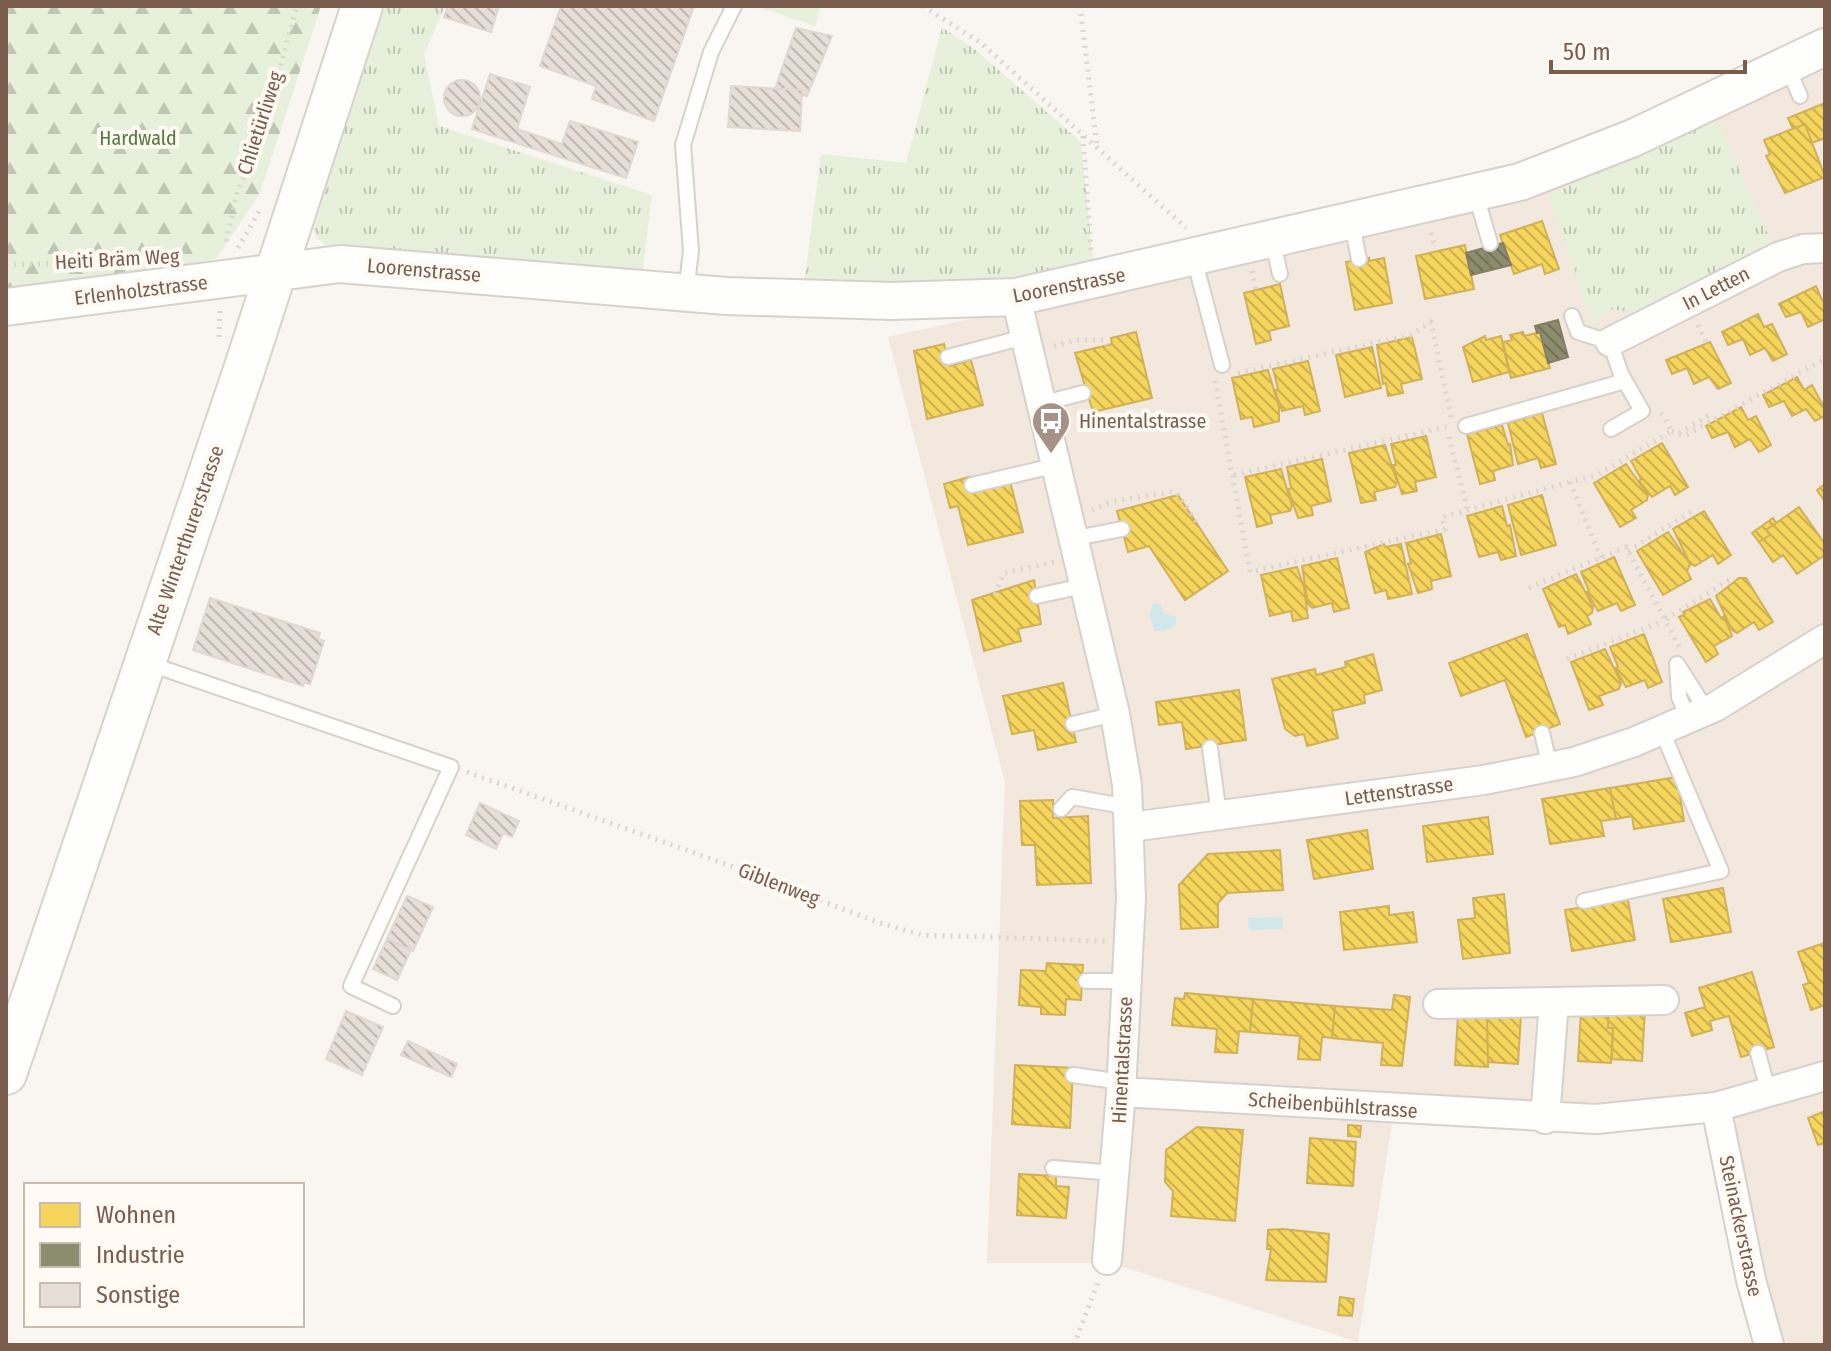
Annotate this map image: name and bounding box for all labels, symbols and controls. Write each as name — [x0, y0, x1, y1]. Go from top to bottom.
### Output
scale bar — [1551, 24, 1745, 74]
text: 50 m — [1563, 38, 1611, 66]
street label: Chlietürliweg — [232, 68, 288, 178]
park label: Hardwald — [99, 126, 177, 150]
street label: Heiti Bräm Weg — [54, 244, 180, 274]
street label: Loorenstrasse — [366, 253, 482, 287]
street label: In Letten — [1678, 261, 1754, 315]
street label: Loorenstrasse — [1011, 262, 1127, 308]
street label: Erlenholzstrasse — [73, 270, 209, 310]
bus stop icon: Hinentalstrasse — [1030, 400, 1072, 455]
place label: Hinentalstrasse — [1079, 409, 1206, 433]
street label: Alte Winterthurerstrasse — [141, 442, 229, 638]
street label: Lettenstrasse — [1343, 772, 1455, 810]
street label: Giblenweg — [735, 858, 824, 911]
street label: Hinentalstrasse — [1107, 996, 1137, 1124]
street label: Scheibenbühlstrasse — [1247, 1087, 1419, 1123]
street label: Steinackerstrasse — [1714, 1153, 1768, 1299]
legend — [24, 1183, 304, 1327]
text: Wohnen — [96, 1201, 176, 1229]
text: Industrie — [96, 1241, 185, 1269]
text: Sonstige — [96, 1281, 180, 1309]

